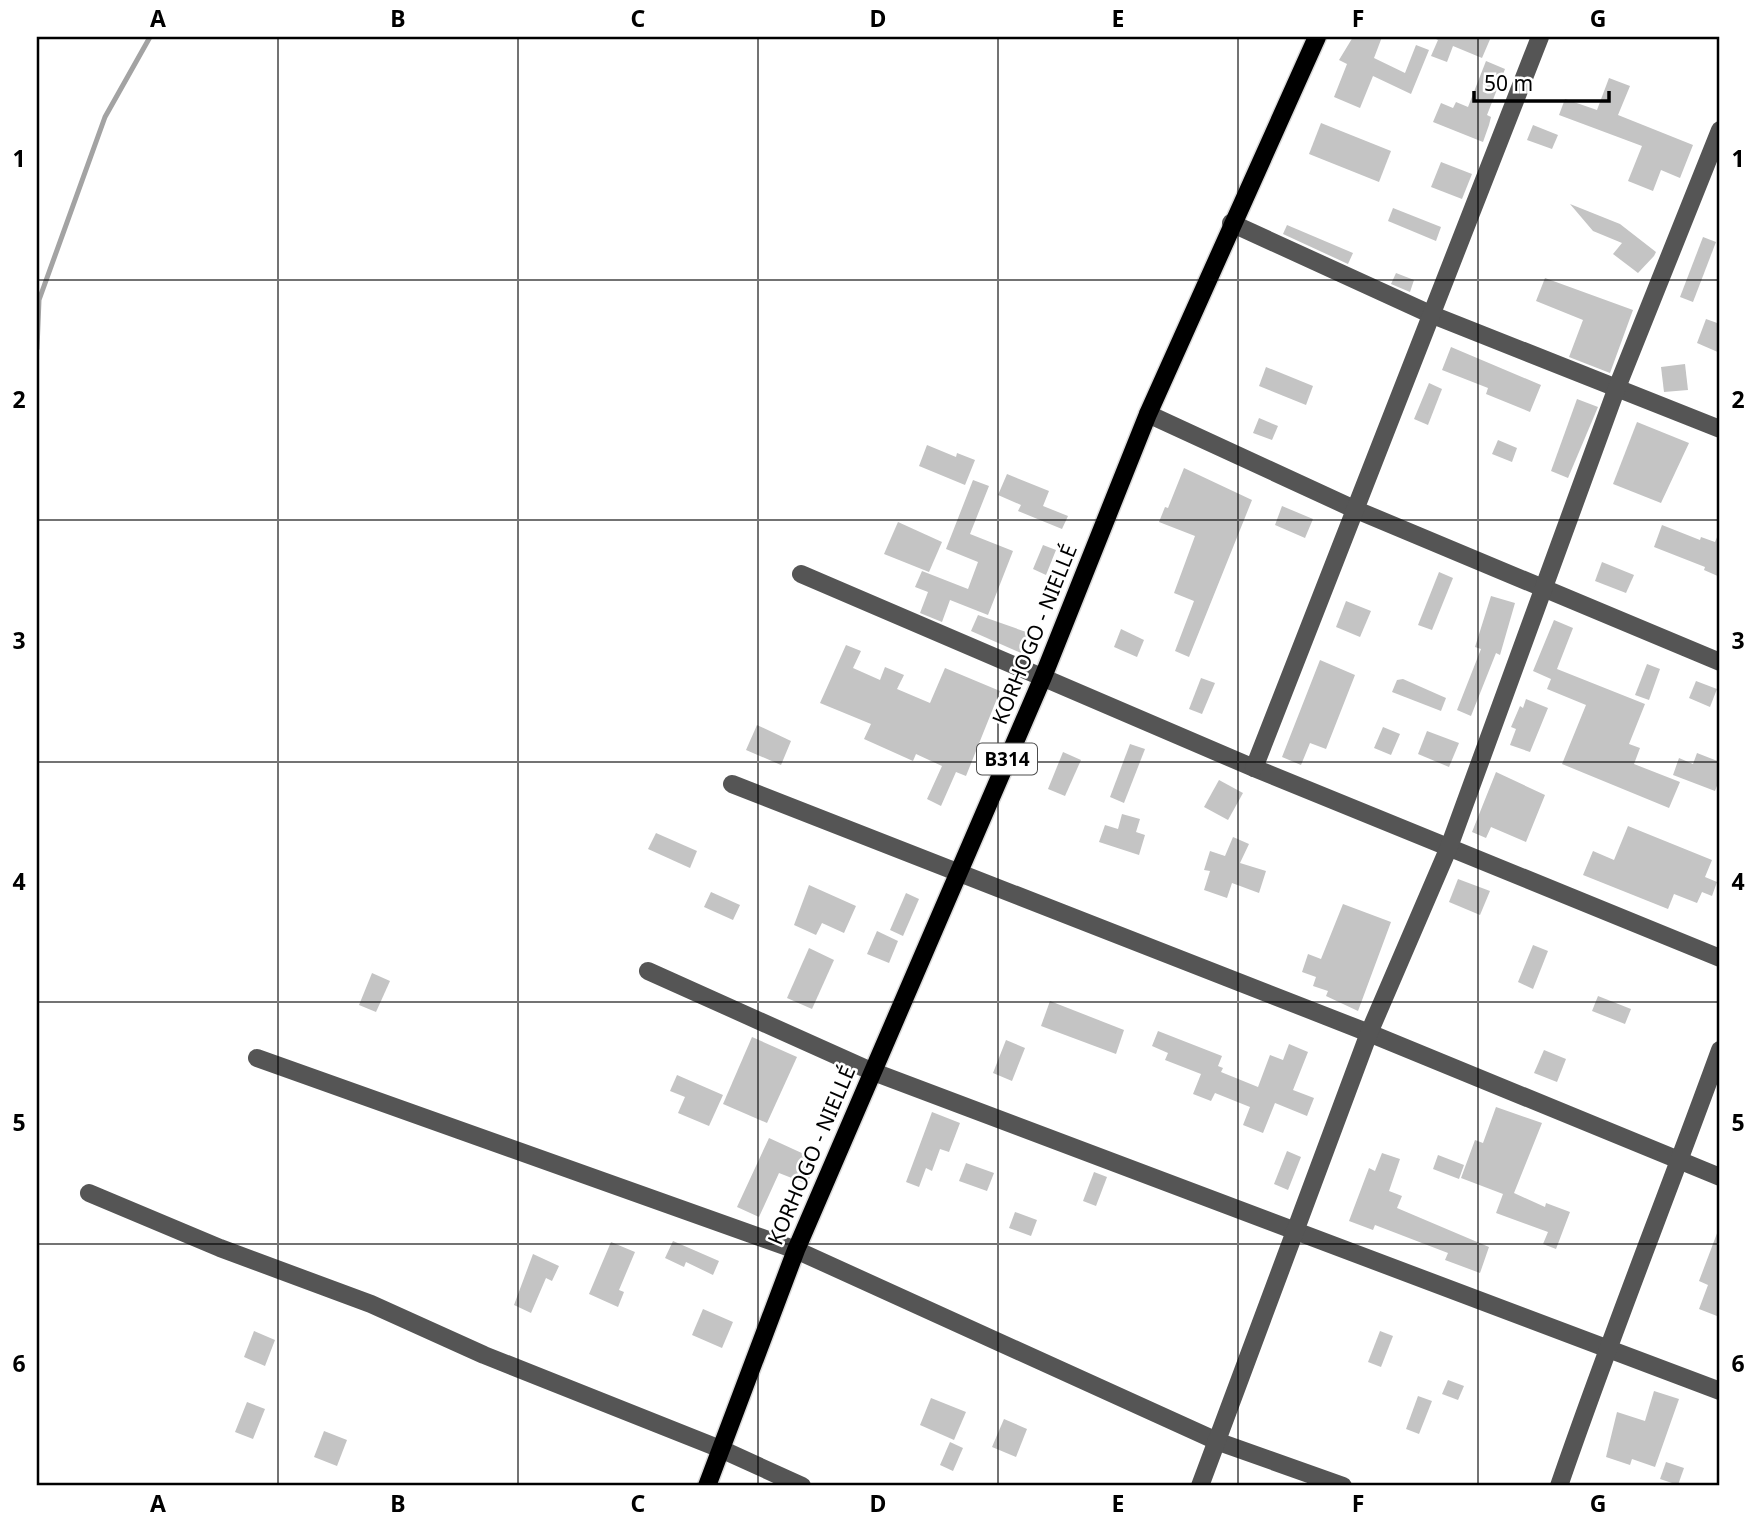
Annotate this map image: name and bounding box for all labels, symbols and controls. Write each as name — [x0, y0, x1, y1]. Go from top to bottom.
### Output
text: A — [150, 2, 166, 34]
text: B — [390, 2, 406, 34]
text: C — [631, 2, 646, 34]
text: D — [870, 2, 886, 34]
text: E — [1112, 2, 1124, 34]
text: F — [1352, 2, 1364, 34]
text: G — [1590, 2, 1606, 34]
scale bar — [1474, 60, 1608, 104]
text: 50 m — [1484, 69, 1533, 97]
text: 1 — [12, 142, 26, 174]
text: 1 — [1731, 142, 1745, 174]
text: 2 — [12, 383, 26, 415]
text: 2 — [1731, 383, 1745, 415]
street label: KORHOGO - NIELLÉ — [985, 540, 1083, 728]
text: 3 — [12, 624, 26, 656]
text: 3 — [1731, 624, 1745, 656]
road number: B314 — [977, 744, 1037, 774]
text: 4 — [12, 865, 26, 897]
text: 4 — [1731, 865, 1745, 897]
street label: KORHOGO - NIELLÉ — [761, 1061, 861, 1249]
text: 5 — [12, 1106, 26, 1138]
text: 5 — [1731, 1106, 1745, 1138]
text: 6 — [12, 1347, 26, 1379]
text: 6 — [1731, 1347, 1745, 1379]
text: A — [150, 1487, 166, 1519]
text: B — [390, 1487, 406, 1519]
text: C — [631, 1487, 646, 1519]
text: D — [870, 1487, 886, 1519]
text: E — [1112, 1487, 1124, 1519]
text: F — [1352, 1487, 1364, 1519]
text: G — [1590, 1487, 1606, 1519]

